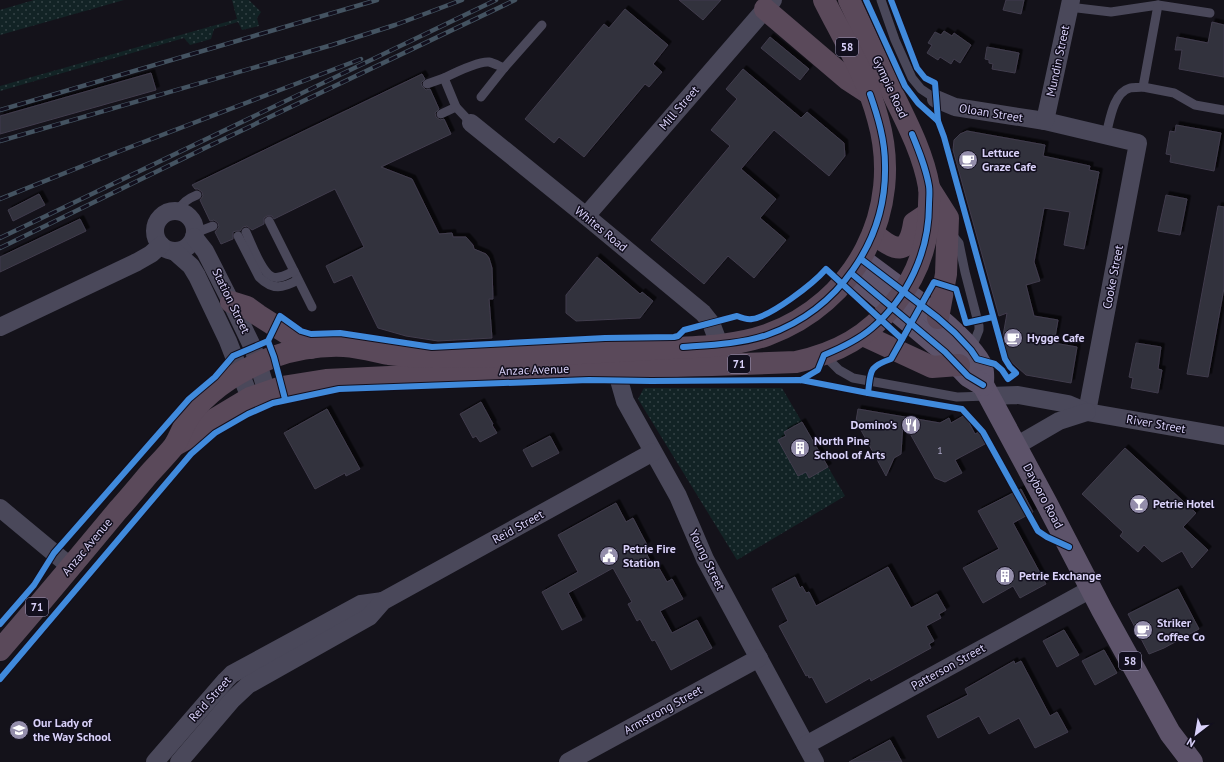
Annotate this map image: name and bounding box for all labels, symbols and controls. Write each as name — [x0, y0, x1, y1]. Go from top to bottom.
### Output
street label: Mundin Street — [1043, 24, 1072, 98]
road number: 58 — [836, 38, 858, 56]
street label: Gympie Road — [869, 53, 911, 120]
street label: Mill Street — [655, 83, 702, 133]
street label: Oloan Street — [958, 100, 1024, 125]
place label: Lettuce Graze Cafe — [982, 145, 1036, 174]
cafe icon: Lettuce Graze Cafe — [957, 149, 979, 171]
street label: Whites Road — [572, 203, 631, 254]
street label: Cooke Street — [1099, 244, 1126, 310]
street label: Station Street — [209, 266, 254, 336]
cafe icon: Hygge Cafe — [1002, 327, 1024, 349]
place label: Hygge Cafe — [1027, 330, 1085, 345]
road number: 71 — [728, 355, 750, 373]
street label: Anzac Avenue — [499, 361, 569, 378]
street label: River Street — [1125, 411, 1187, 436]
restaurant icon: Domino's — [900, 414, 922, 436]
place label: Domino's — [851, 417, 897, 432]
place label: North Pine School of Arts — [814, 433, 885, 462]
building icon: North Pine School of Arts — [789, 437, 811, 459]
house number: 1 — [937, 444, 943, 457]
street label: Dayboro Road — [1020, 461, 1067, 531]
bar icon: Petrie Hotel — [1128, 493, 1150, 515]
place label: Petrie Hotel — [1153, 496, 1215, 511]
street label: Reid Street — [490, 506, 546, 547]
street label: Anzac Avenue — [58, 515, 115, 578]
street label: Young Street — [686, 527, 729, 592]
place label: Petrie Fire Station — [623, 541, 676, 570]
public building icon: Petrie Fire Station — [598, 545, 620, 567]
building icon: Petrie Exchange — [994, 565, 1016, 587]
place label: Petrie Exchange — [1019, 568, 1101, 583]
road number: 71 — [26, 598, 48, 616]
place label: Striker Coffee Co — [1157, 615, 1206, 644]
cafe icon: Striker Coffee Co — [1132, 619, 1154, 641]
street label: Patterson Street — [908, 640, 987, 693]
road number: 58 — [1119, 652, 1141, 670]
street label: Reid Street — [185, 673, 234, 725]
street label: Armstrong Street — [621, 682, 705, 737]
north arrow — [1176, 714, 1216, 754]
place label: Our Lady of the Way School — [33, 715, 112, 744]
school or university icon: Our Lady of the Way School — [8, 719, 30, 741]
text: N — [1184, 735, 1198, 750]

